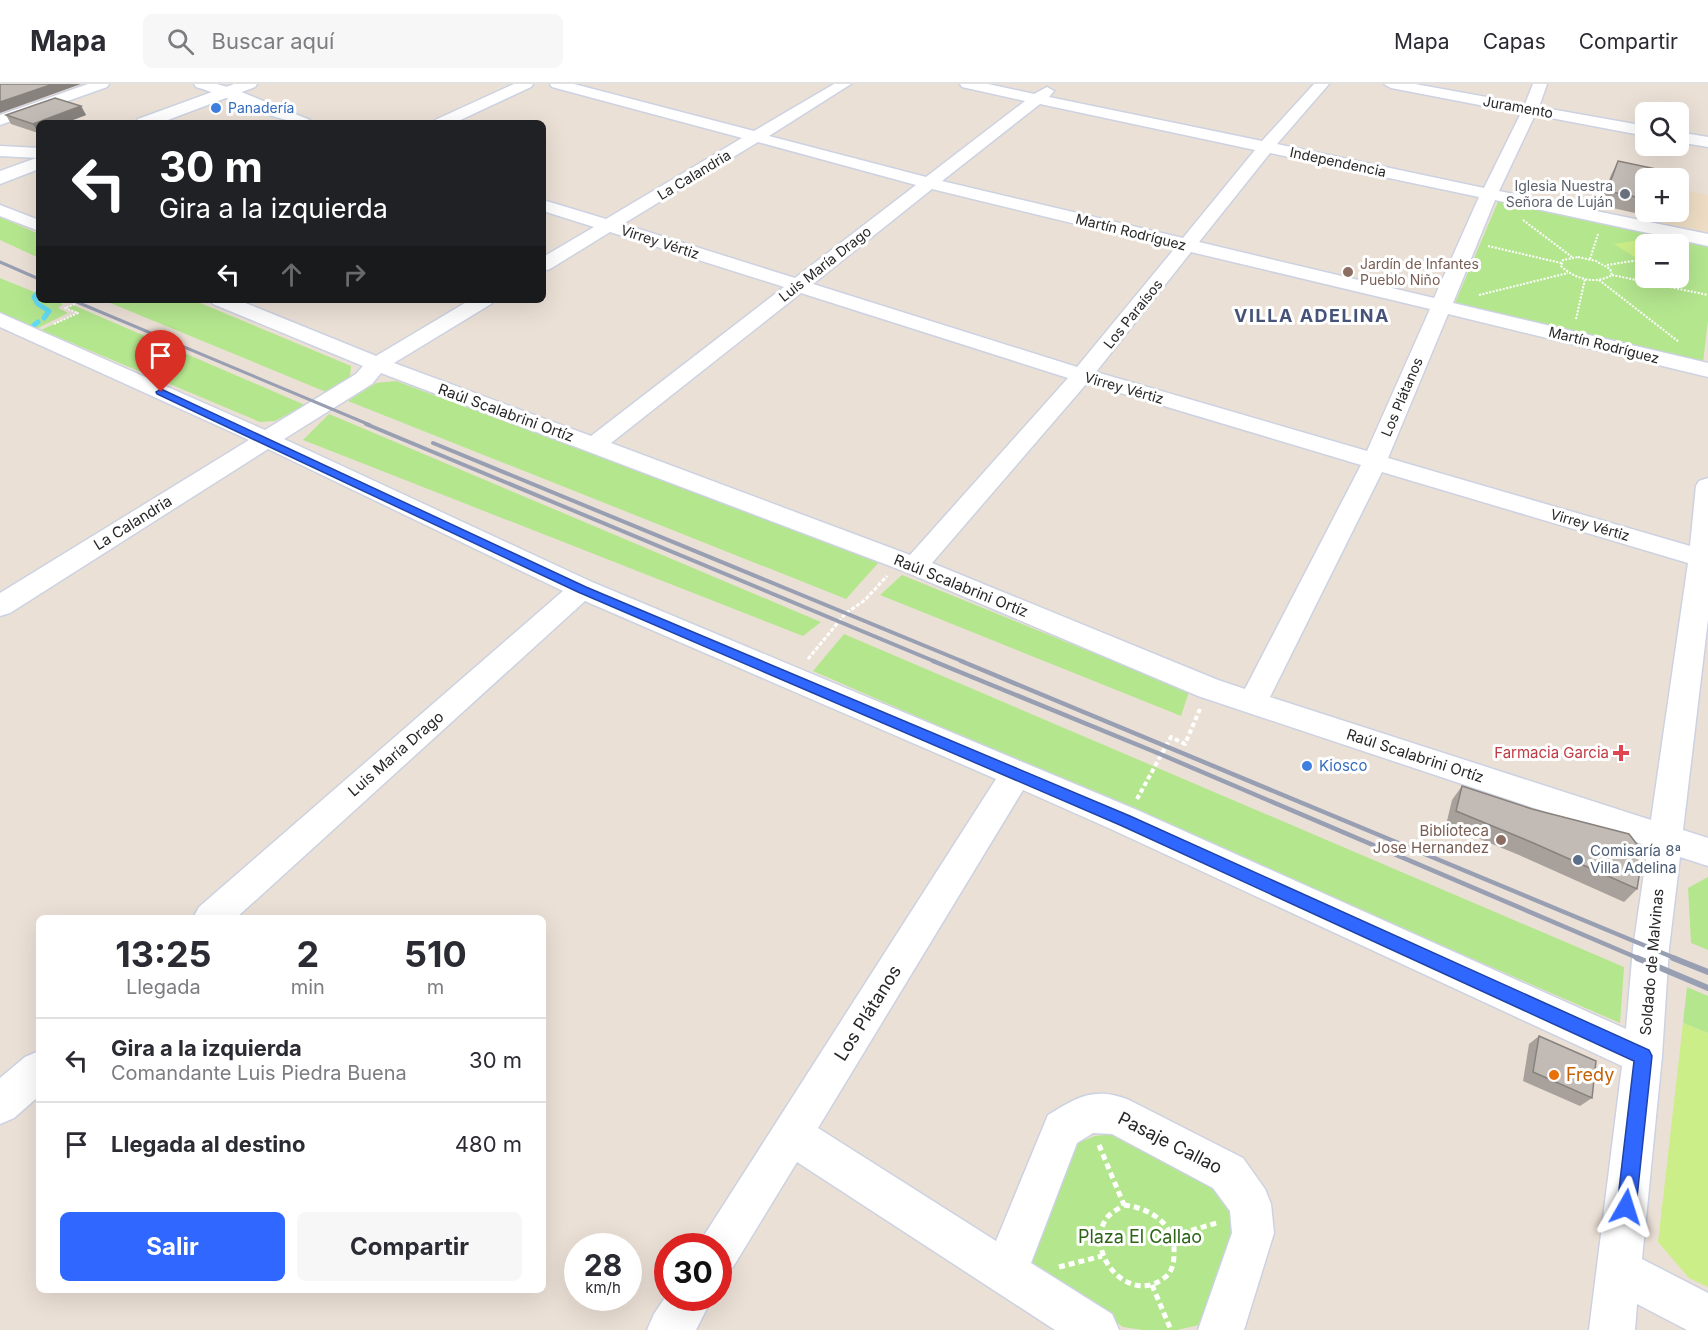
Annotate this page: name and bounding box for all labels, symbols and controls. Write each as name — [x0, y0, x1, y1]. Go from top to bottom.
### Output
search box — [143, 14, 563, 68]
text: Mapa — [30, 24, 107, 58]
icon: search — [164, 25, 197, 58]
text: Buscar aquí — [212, 28, 334, 54]
text: Mapa — [1394, 29, 1450, 54]
text: Capas — [1483, 29, 1546, 54]
text: Compartir — [1579, 29, 1678, 54]
street label: Juramento — [1482, 92, 1554, 121]
place label: Panadería — [228, 99, 294, 116]
marker: Panadería — [209, 101, 223, 115]
map controls — [1635, 102, 1689, 288]
button: search — [1635, 102, 1689, 156]
text: 30 m — [159, 141, 263, 192]
street label: Independencia — [1288, 143, 1388, 180]
icon: left — [60, 144, 138, 222]
street label: La Calandria — [654, 146, 734, 203]
button: + — [1635, 168, 1689, 222]
place label: Iglesia Nuestra Señora de Luján — [1506, 177, 1613, 210]
marker: Iglesia Nuestra Señora de Luján — [1618, 187, 1632, 201]
text: Gira a la izquierda — [159, 192, 388, 225]
street label: Martín Rodríguez — [1074, 210, 1188, 253]
street label: Virrey Vértiz — [619, 221, 702, 262]
street label: Luis María Drago — [775, 222, 874, 305]
button: − — [1635, 234, 1689, 288]
place label: Jardín de Infantes Pueblo Niño — [1360, 255, 1479, 288]
icon: left — [212, 258, 245, 291]
icon: ahead — [275, 258, 308, 291]
icon: right — [338, 258, 371, 291]
marker: Jardín de Infantes Pueblo Niño — [1341, 265, 1355, 279]
street label: Los Paraísos — [1100, 276, 1166, 352]
district label: VILLA ADELINA — [1234, 305, 1390, 326]
street label: Martín Rodríguez — [1547, 323, 1661, 366]
pin — [135, 330, 186, 392]
icon: arrive — [144, 339, 177, 372]
street label: Los Plátanos — [1377, 355, 1426, 439]
street label: Virrey Vértiz — [1083, 368, 1166, 407]
street label: Raúl Scalabrini Ortíz — [436, 379, 577, 446]
street label: La Calandria — [90, 491, 175, 554]
street label: Virrey Vértiz — [1549, 505, 1632, 544]
street label: Raúl Scalabrini Ortíz — [891, 550, 1031, 621]
street label: Luis María Drago — [344, 707, 447, 800]
street label: Raúl Scalabrini Ortíz — [1344, 724, 1486, 787]
place label: Farmacia Garcia — [1494, 743, 1609, 762]
marker: Farmacia Garcia — [1614, 746, 1628, 760]
place label: Kiosco — [1319, 756, 1367, 775]
marker: Kiosco — [1300, 759, 1314, 773]
place label: Biblioteca Jose Hernandez — [1373, 821, 1489, 857]
marker: Biblioteca Jose Hernandez — [1494, 833, 1508, 847]
place label: Comisaría 8ª Villa Adelina — [1590, 841, 1681, 877]
marker: Comisaría 8ª Villa Adelina — [1571, 853, 1585, 867]
street label: Soldado de Malvinas — [1636, 888, 1667, 1036]
text: 13:25 — [115, 932, 212, 976]
text: 2 — [296, 932, 319, 976]
text: 510 — [404, 932, 467, 976]
street label: Los Plátanos — [830, 961, 905, 1064]
text: Llegada — [126, 975, 201, 999]
text: min — [291, 975, 325, 999]
text: m — [427, 975, 444, 999]
text: Gira a la izquierda — [111, 1035, 302, 1061]
icon: left — [60, 1044, 93, 1077]
text: 30 m — [469, 1047, 522, 1073]
text: Comandante Luis Piedra Buena — [111, 1061, 407, 1085]
place label: Fredy — [1566, 1064, 1614, 1085]
marker: Fredy — [1547, 1068, 1561, 1082]
street label: Pasaje Callao — [1115, 1107, 1226, 1178]
icon: arrive — [60, 1128, 93, 1161]
text: Llegada al destino — [111, 1131, 305, 1157]
text: 480 m — [455, 1131, 522, 1157]
position arrow — [1594, 1175, 1658, 1239]
button: Salir — [60, 1212, 285, 1281]
button: Compartir — [297, 1212, 522, 1281]
park label: Plaza El Callao — [1078, 1226, 1202, 1247]
speed limit sign: 30 — [654, 1233, 732, 1311]
text: 28 — [584, 1247, 622, 1283]
text: km/h — [585, 1278, 621, 1297]

